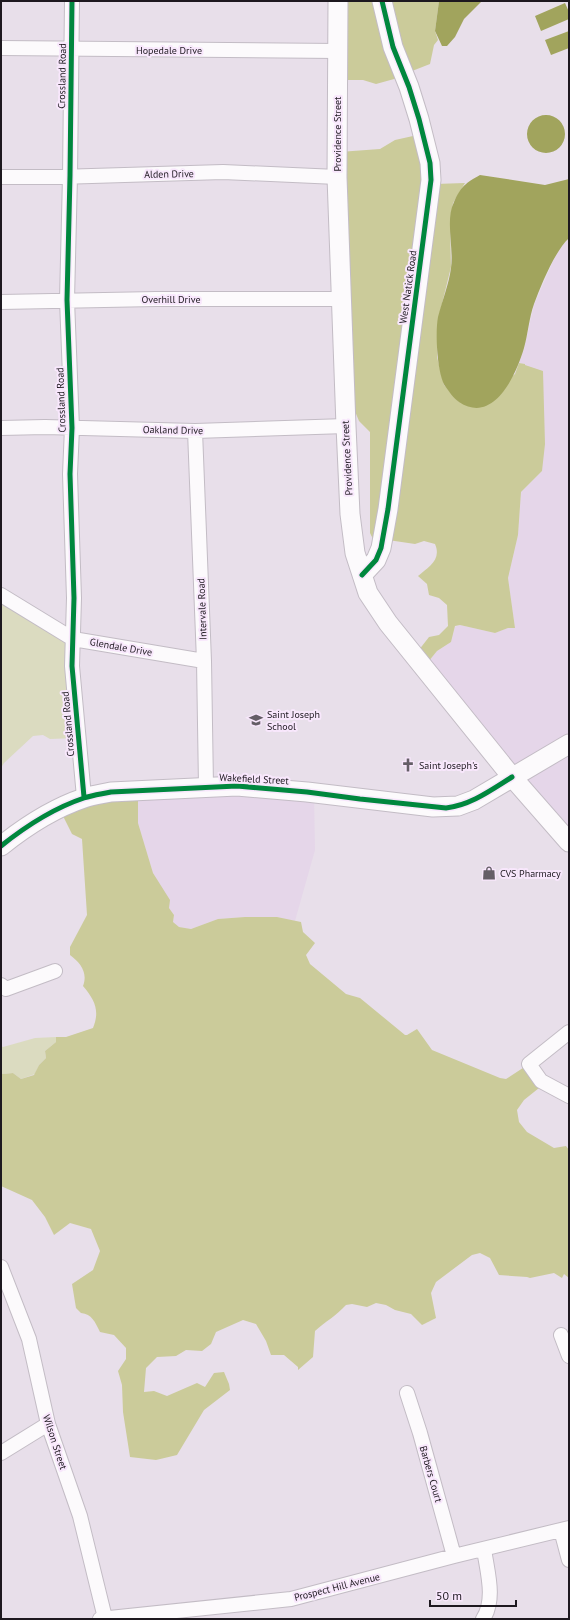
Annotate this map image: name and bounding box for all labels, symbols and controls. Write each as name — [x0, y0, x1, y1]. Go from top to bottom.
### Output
street label: Crossland Road — [55, 43, 69, 109]
street label: Hopedale Drive — [136, 44, 202, 57]
street label: Providence Street — [331, 96, 344, 171]
street label: Alden Drive — [144, 167, 194, 181]
street label: West Natick Road — [396, 250, 420, 324]
street label: Overhill Drive — [142, 293, 200, 306]
street label: Crossland Road — [53, 367, 69, 433]
street label: Providence Street — [339, 420, 355, 496]
street label: Oakland Drive — [143, 423, 203, 437]
street label: Intervale Road — [194, 578, 210, 640]
street label: Glendale Drive — [89, 635, 153, 659]
street label: Crossland Road — [59, 691, 77, 757]
place label: Saint Joseph School — [267, 708, 320, 733]
school or university icon: Saint Joseph School — [248, 712, 264, 728]
church icon: Saint Joseph's — [400, 757, 416, 773]
place label: Saint Joseph's — [419, 759, 478, 772]
street label: Wakefield Street — [219, 771, 290, 787]
shop icon: CVS Pharmacy — [481, 865, 497, 881]
place label: CVS Pharmacy — [500, 867, 561, 880]
street label: Wilson Street — [40, 1413, 70, 1472]
street label: Barbers Court — [417, 1444, 445, 1504]
street label: Prospect Hill Avenue — [293, 1570, 381, 1604]
scale bar — [430, 1582, 516, 1608]
text: 50 m — [436, 1588, 462, 1603]

